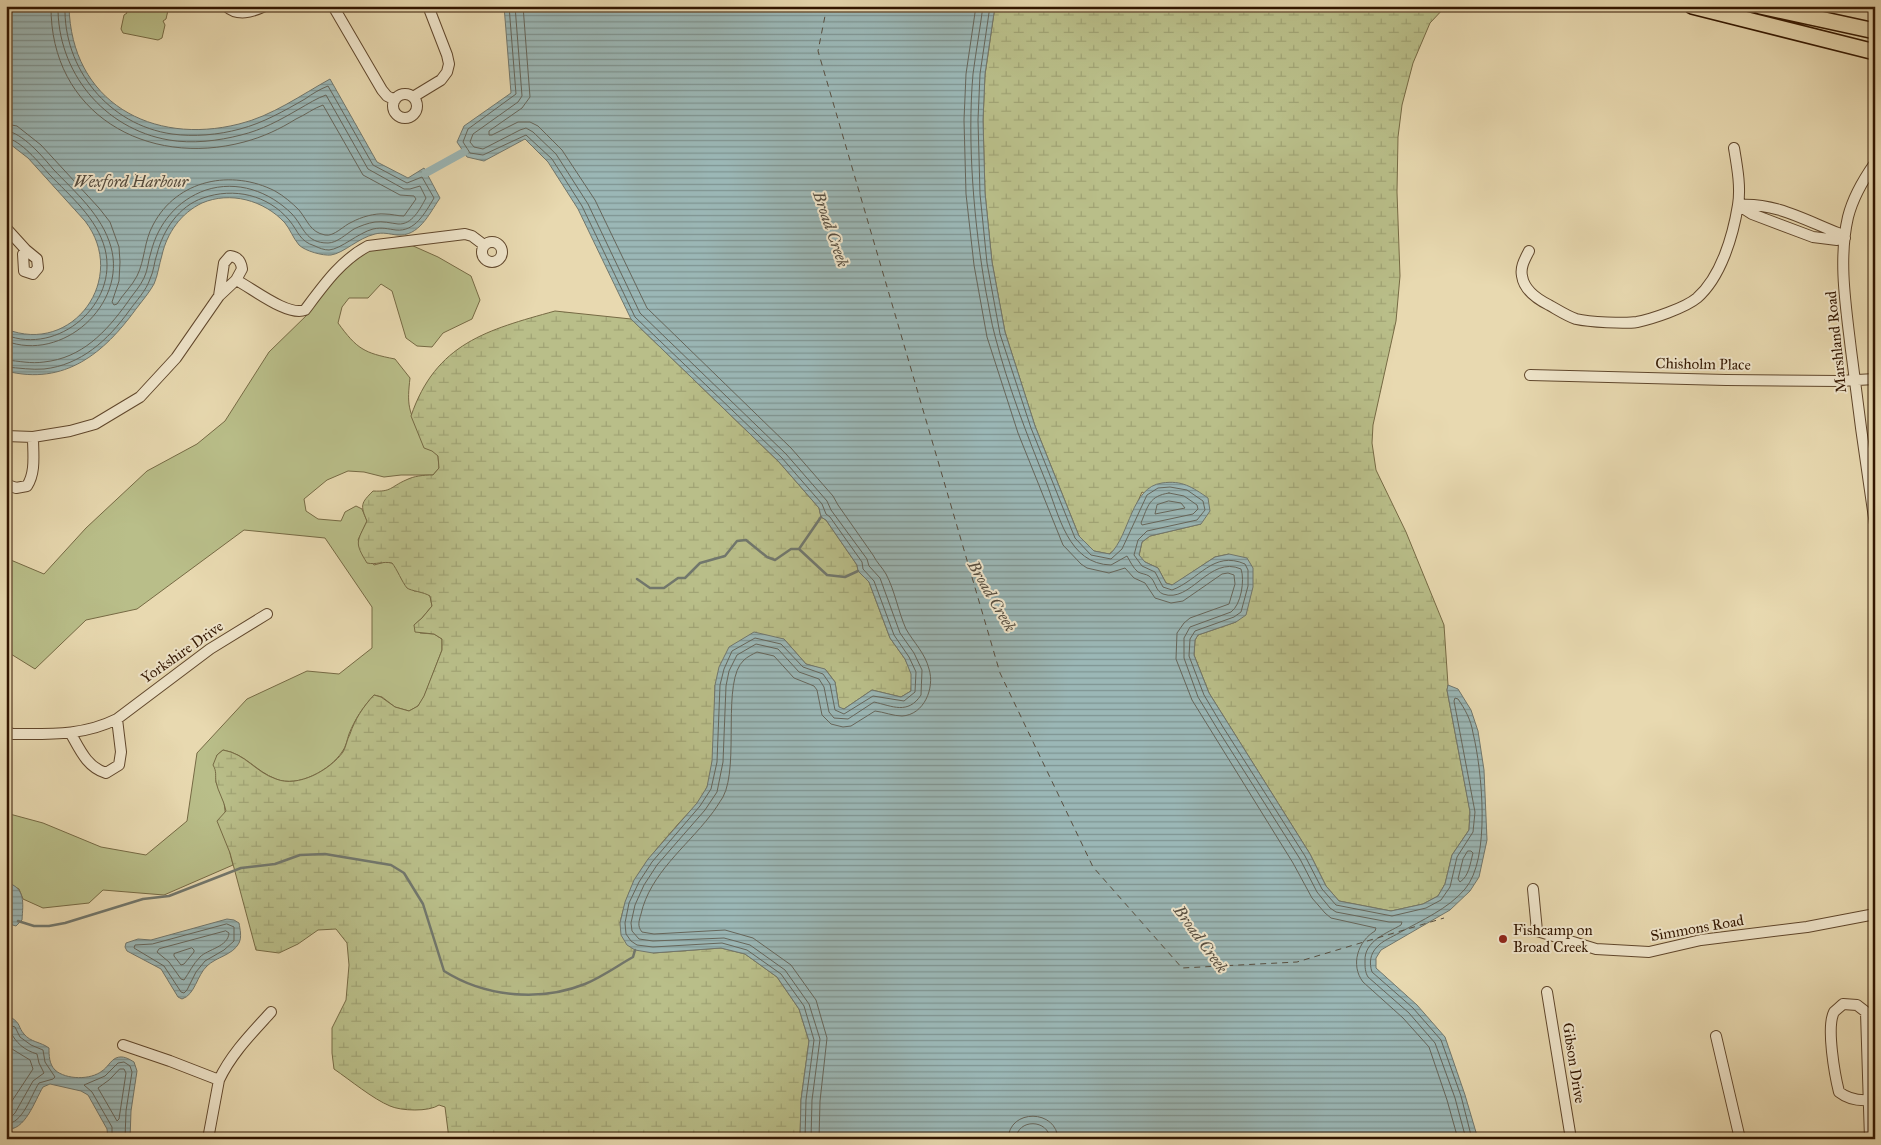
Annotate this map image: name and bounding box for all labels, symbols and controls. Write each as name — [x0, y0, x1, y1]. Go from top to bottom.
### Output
water label: Wexford Harbour — [74, 172, 189, 191]
water label: Broad Creek — [809, 188, 853, 269]
street label: Marshland Road — [1822, 290, 1850, 394]
street label: Chisholm Place — [1655, 354, 1751, 374]
water label: Broad Creek — [964, 556, 1020, 635]
street label: Yorkshire Drive — [137, 617, 227, 687]
water label: Broad Creek — [1169, 901, 1232, 977]
street label: Simmons Road — [1649, 911, 1745, 945]
place label: Fishcamp on Broad Creek — [1513, 921, 1593, 956]
marker: Fishcamp on Broad Creek — [1497, 933, 1509, 945]
street label: Gibson Drive — [1559, 1021, 1589, 1105]

